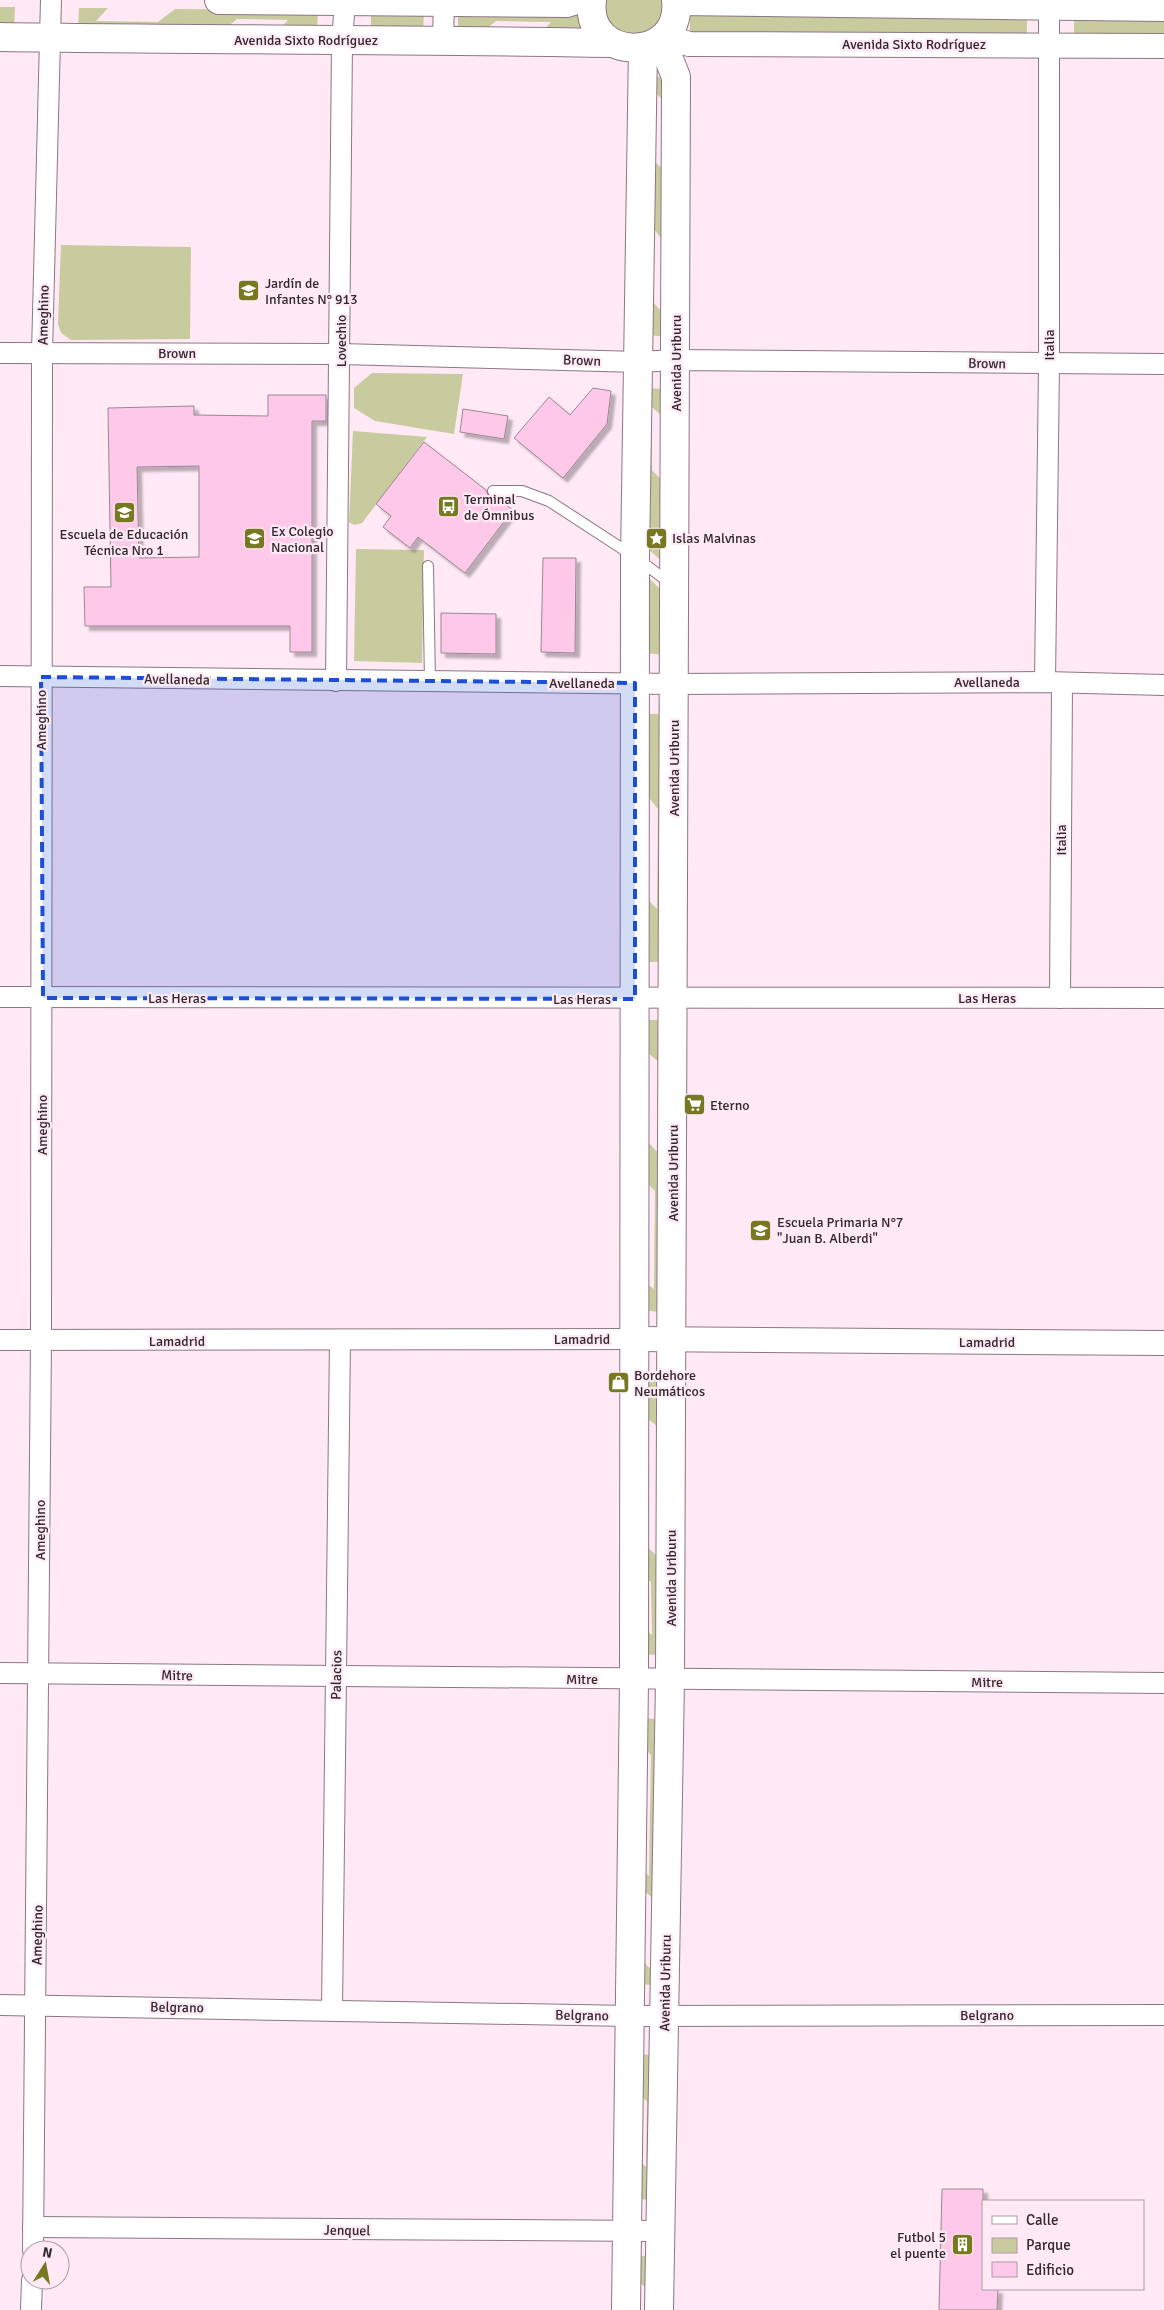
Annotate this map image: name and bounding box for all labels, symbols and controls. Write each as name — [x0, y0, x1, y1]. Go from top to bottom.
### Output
street label: Avenida Sixto Rodríguez — [234, 32, 378, 49]
street label: Avenida Sixto Rodríguez — [842, 36, 986, 53]
place label: Jardín de Infantes N° 913 — [265, 275, 358, 308]
school or university icon: Jardín de Infantes N° 913 — [237, 279, 261, 303]
street label: Ameghino — [34, 285, 53, 345]
street label: Lovechio — [333, 315, 350, 367]
street label: Avenida Uriburu — [668, 315, 685, 411]
street label: Italia — [1041, 329, 1058, 361]
street label: Brown — [158, 345, 196, 362]
street label: Brown — [563, 351, 601, 370]
street label: Brown — [968, 355, 1006, 372]
place label: Terminal de Ómnibus — [464, 491, 534, 524]
bus stop icon: Terminal de Ómnibus — [436, 495, 460, 519]
school or university icon: Escuela de Educación Técnica Nro 1 — [112, 500, 136, 524]
place label: Ex Colegio Nacional — [271, 523, 333, 556]
place label: Escuela de Educación Técnica Nro 1 — [59, 526, 189, 559]
place icon: Islas Malvinas — [644, 526, 668, 550]
school or university icon: Ex Colegio Nacional — [243, 527, 267, 551]
place label: Islas Malvinas — [672, 530, 756, 547]
street label: Avellaneda — [144, 670, 210, 689]
street label: Avellaneda — [954, 674, 1020, 691]
street label: Avellaneda — [549, 675, 615, 692]
street label: Ameghino — [33, 690, 50, 750]
street label: Avenida Uriburu — [666, 720, 683, 816]
street label: Italia — [1053, 824, 1070, 856]
street label: Las Heras — [148, 990, 206, 1007]
street label: Las Heras — [958, 990, 1016, 1007]
street label: Las Heras — [553, 991, 611, 1008]
supermarket icon: Eterno — [682, 1093, 706, 1117]
street label: Ameghino — [34, 1095, 51, 1155]
place label: Eterno — [710, 1097, 750, 1114]
street label: Avenida Uriburu — [665, 1125, 682, 1221]
place label: Escuela Primaria N°7 "Juan B. Alberdi" — [777, 1214, 903, 1247]
school or university icon: Escuela Primaria N°7 "Juan B. Alberdi" — [749, 1218, 773, 1242]
street label: Lamadrid — [554, 1331, 610, 1348]
street label: Lamadrid — [149, 1333, 205, 1350]
street label: Lamadrid — [959, 1334, 1015, 1351]
place label: Bordehore Neumáticos — [634, 1367, 705, 1400]
shop icon: Bordehore Neumáticos — [606, 1371, 630, 1395]
street label: Ameghino — [32, 1500, 49, 1560]
street label: Avenida Uriburu — [663, 1530, 680, 1626]
street label: Palacios — [328, 1650, 345, 1700]
street label: Mitre — [161, 1667, 193, 1684]
street label: Mitre — [566, 1671, 598, 1688]
street label: Mitre — [971, 1674, 1003, 1691]
street label: Ameghino — [28, 1905, 47, 1965]
street label: Avenida Uriburu — [656, 1934, 675, 2032]
street label: Belgrano — [150, 1999, 204, 2016]
street label: Belgrano — [555, 2007, 609, 2024]
street label: Belgrano — [960, 2007, 1014, 2024]
legend — [982, 2200, 1144, 2290]
text: Calle — [1026, 2211, 1059, 2229]
street label: Jenquel — [323, 2222, 371, 2239]
place label: Futbol 5 el puente — [890, 2229, 946, 2262]
building icon: Futbol 5 el puente — [950, 2233, 974, 2257]
text: Parque — [1026, 2236, 1071, 2254]
north arrow — [20, 2240, 70, 2290]
text: N — [41, 2243, 54, 2262]
text: Edificio — [1026, 2261, 1074, 2279]

